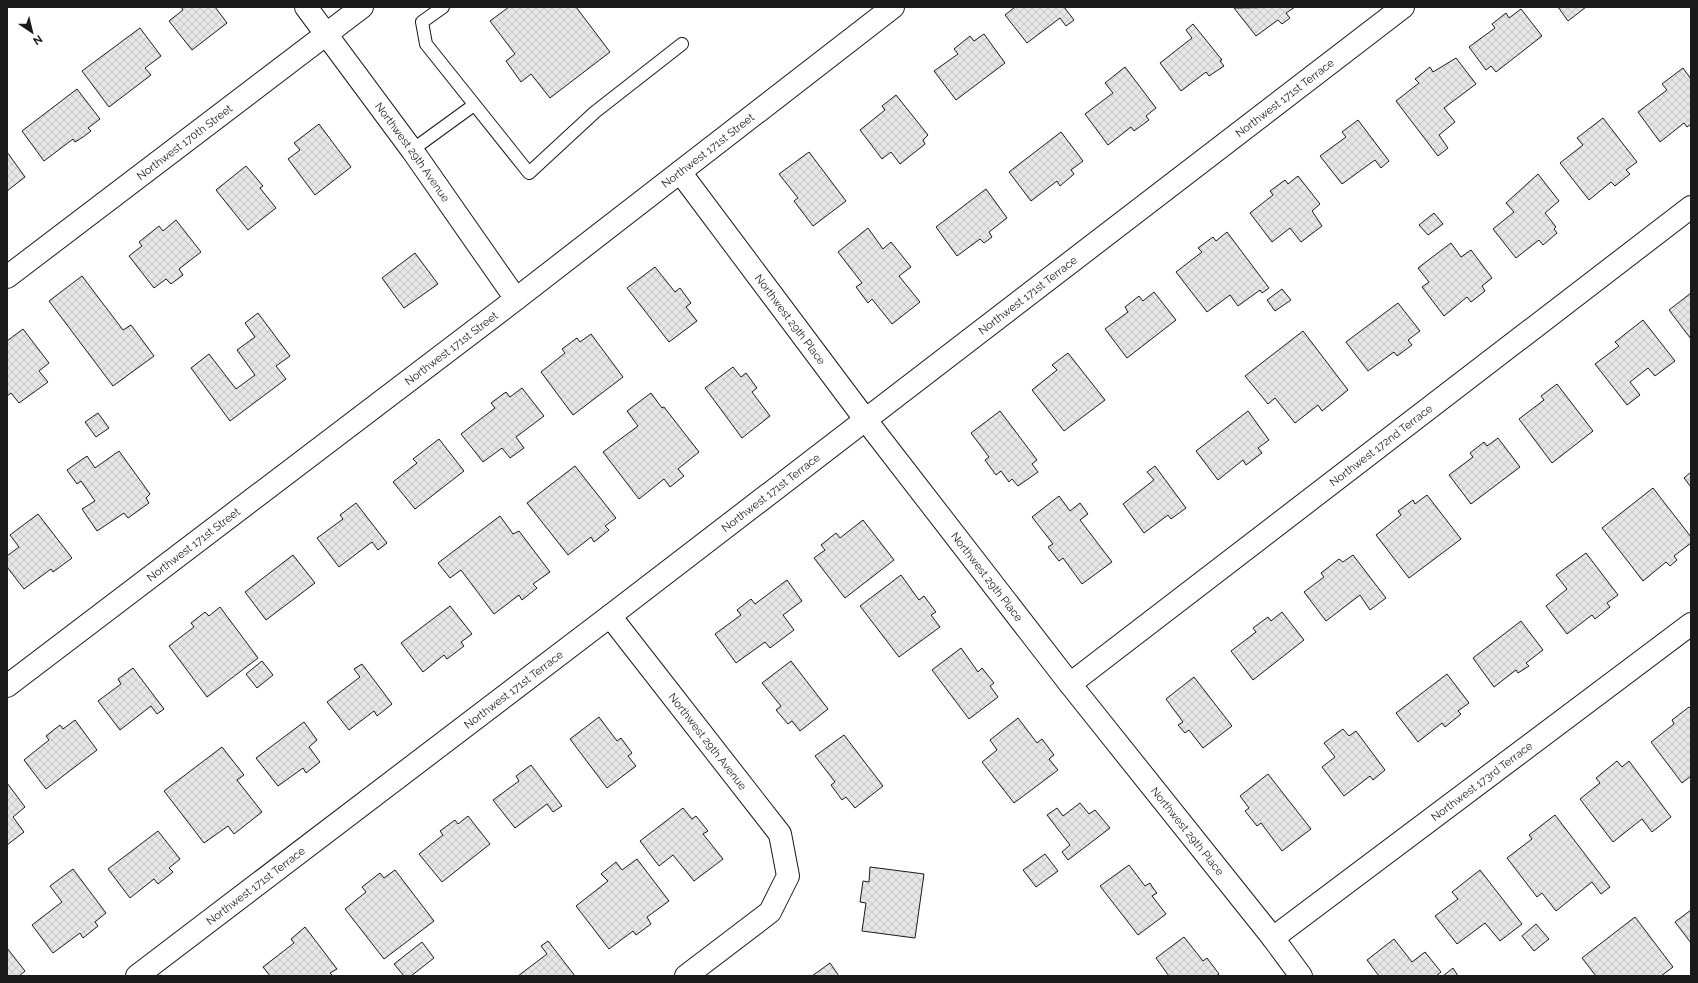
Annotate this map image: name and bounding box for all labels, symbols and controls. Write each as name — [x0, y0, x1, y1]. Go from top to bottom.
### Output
north arrow — [12, 12, 52, 52]
text: N — [30, 32, 45, 48]
street label: Northwest 171st Terrace — [1233, 56, 1337, 140]
street label: Northwest 29th Avenue — [372, 100, 453, 205]
street label: Northwest 170th Street — [134, 101, 235, 182]
street label: Northwest 171st Street — [659, 110, 757, 190]
street label: Northwest 171st Terrace — [976, 253, 1080, 337]
street label: Northwest 29th Place — [752, 272, 829, 367]
street label: Northwest 171st Street — [402, 309, 501, 388]
street label: Northwest 172nd Terrace — [1327, 401, 1435, 489]
street label: Northwest 171st Terrace — [719, 450, 823, 535]
street label: Northwest 171st Street — [144, 505, 243, 584]
street label: Northwest 29th Place — [948, 530, 1026, 624]
street label: Northwest 171st Terrace — [461, 647, 566, 731]
street label: Northwest 29th Avenue — [666, 690, 750, 793]
street label: Northwest 173rd Terrace — [1428, 739, 1535, 824]
street label: Northwest 29th Place — [1148, 784, 1227, 878]
street label: Northwest 171st Terrace — [204, 844, 308, 927]

